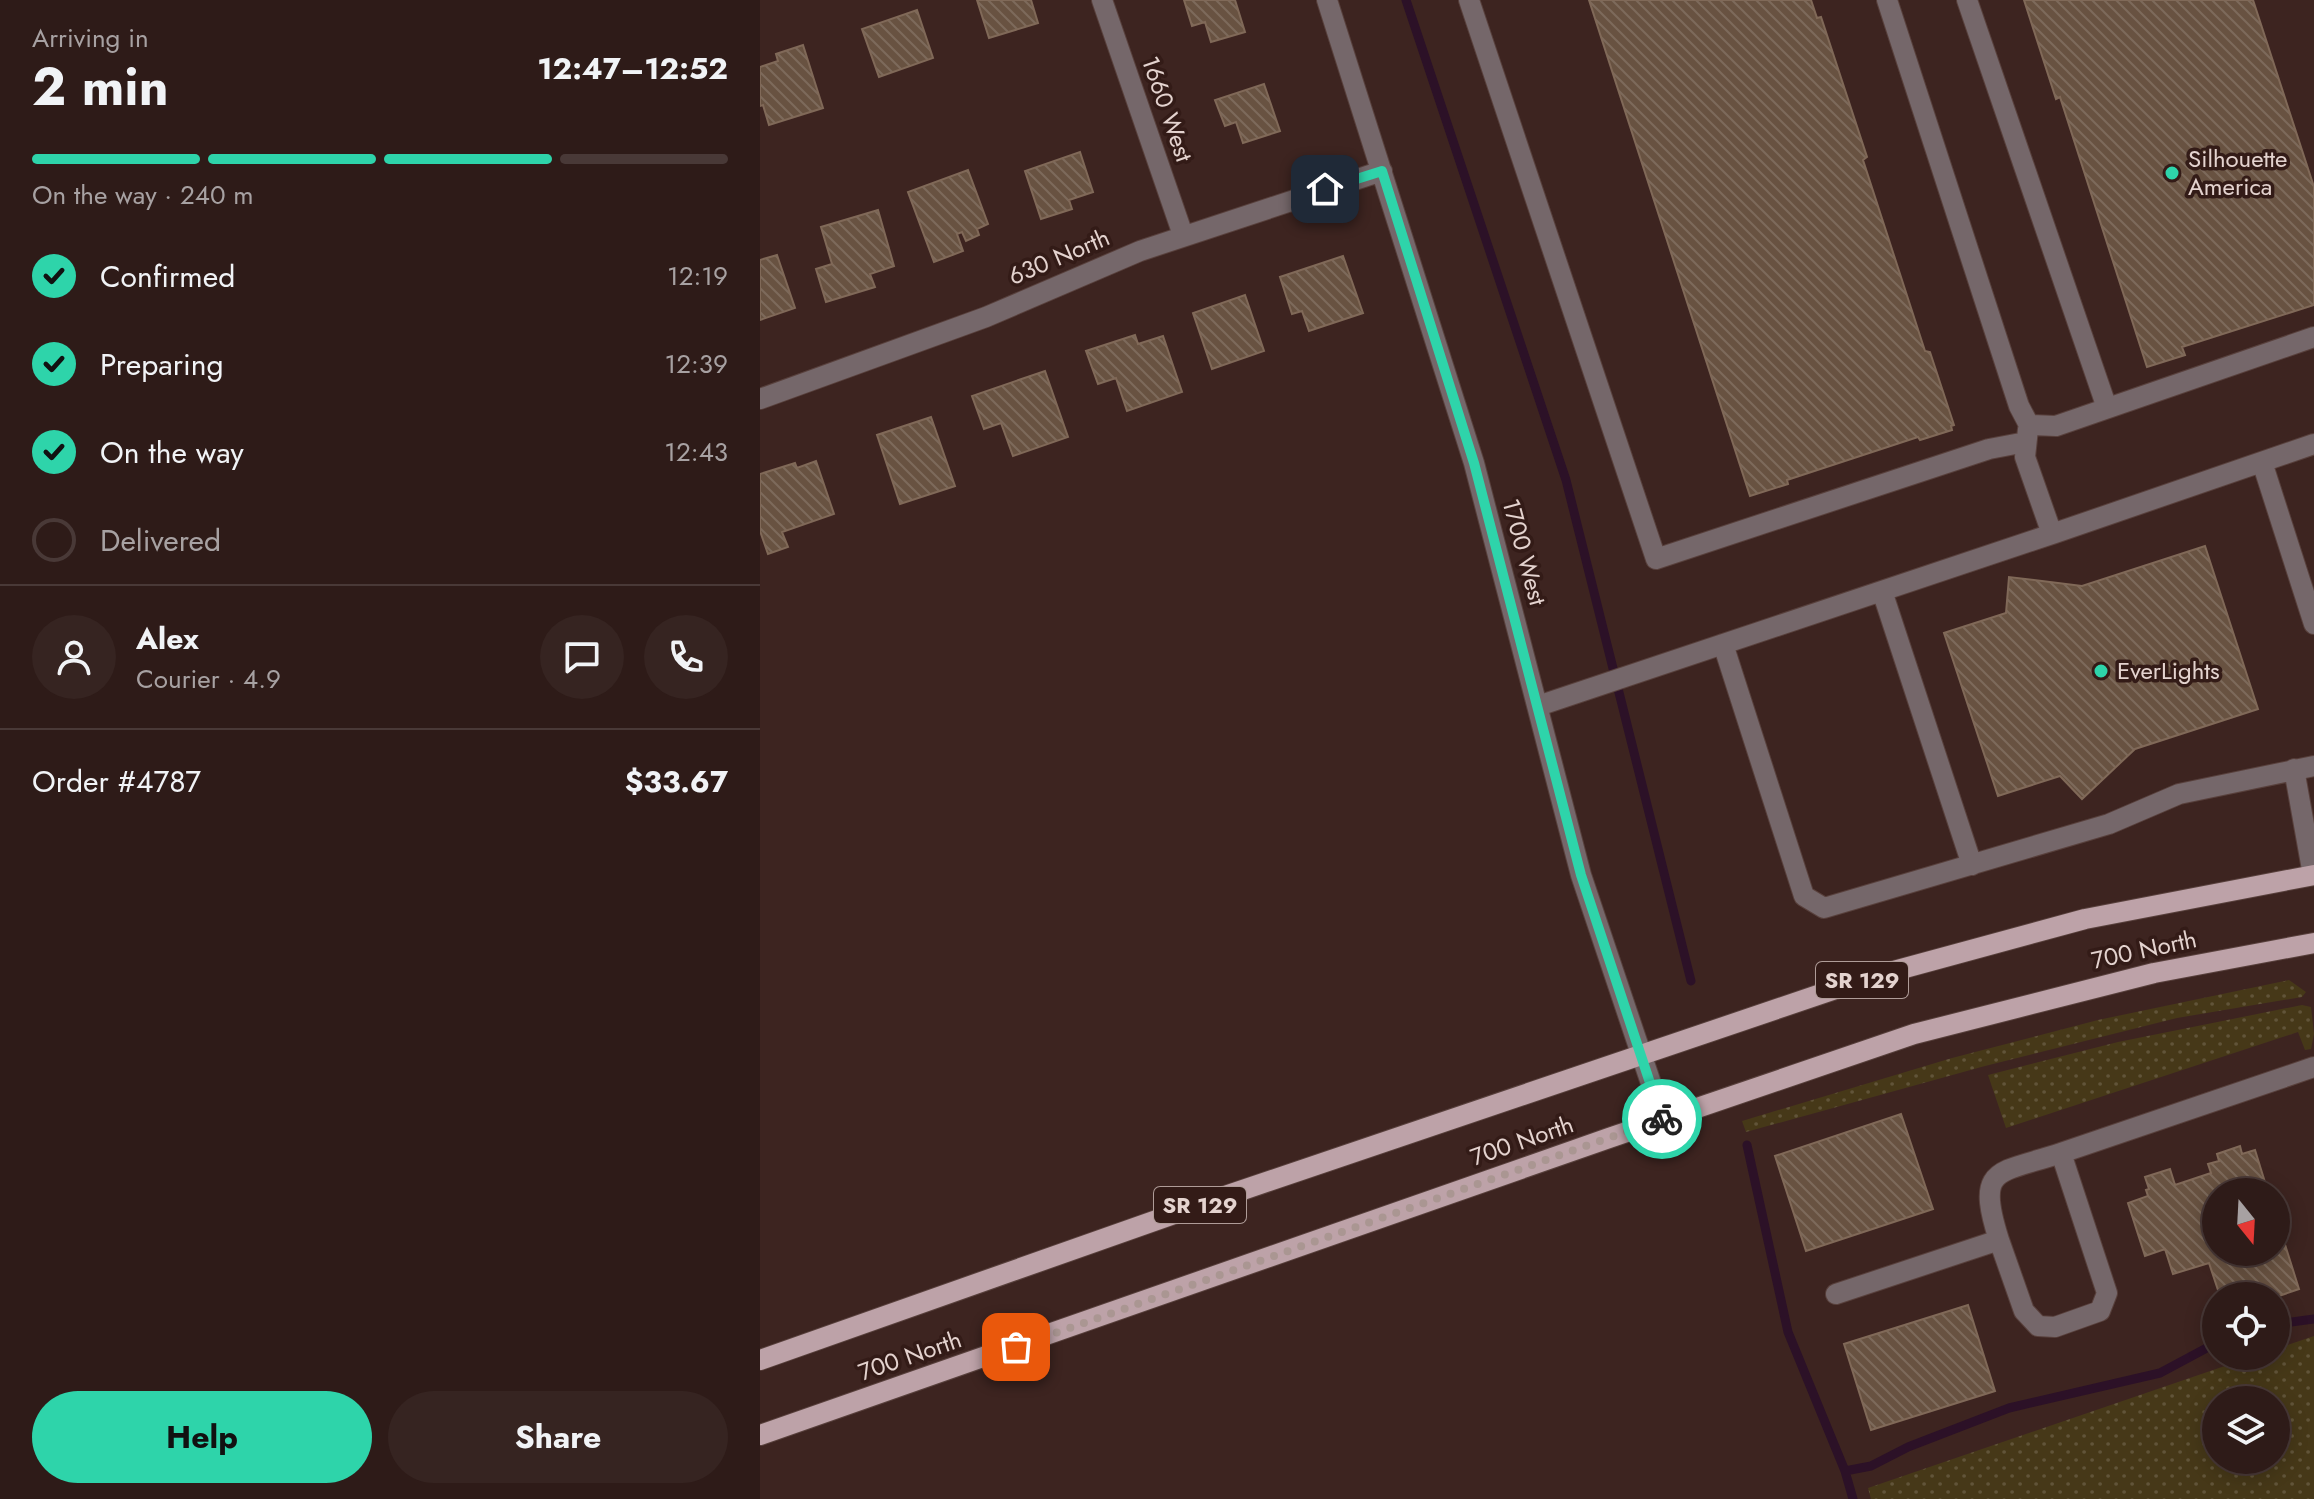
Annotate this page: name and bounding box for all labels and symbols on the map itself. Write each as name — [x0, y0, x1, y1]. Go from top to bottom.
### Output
street label: 1660 West — [1133, 51, 1202, 167]
place label: Silhouette America — [2188, 141, 2287, 204]
pin — [1291, 155, 1359, 223]
marker: Silhouette America — [2163, 164, 2181, 182]
street label: 630 North — [1003, 220, 1115, 294]
street label: 1700 West — [1493, 495, 1556, 609]
place label: EverLights — [2117, 653, 2220, 688]
marker: EverLights — [2092, 662, 2110, 680]
street label: 700 North — [2088, 921, 2200, 978]
road number: SR 129 — [1816, 962, 1908, 998]
courier — [1622, 1079, 1702, 1159]
street label: 700 North — [1466, 1107, 1578, 1174]
north arrow — [2202, 1178, 2290, 1266]
road number: SR 129 — [1154, 1187, 1246, 1223]
pin — [982, 1313, 1050, 1381]
street label: 700 North — [854, 1322, 966, 1389]

